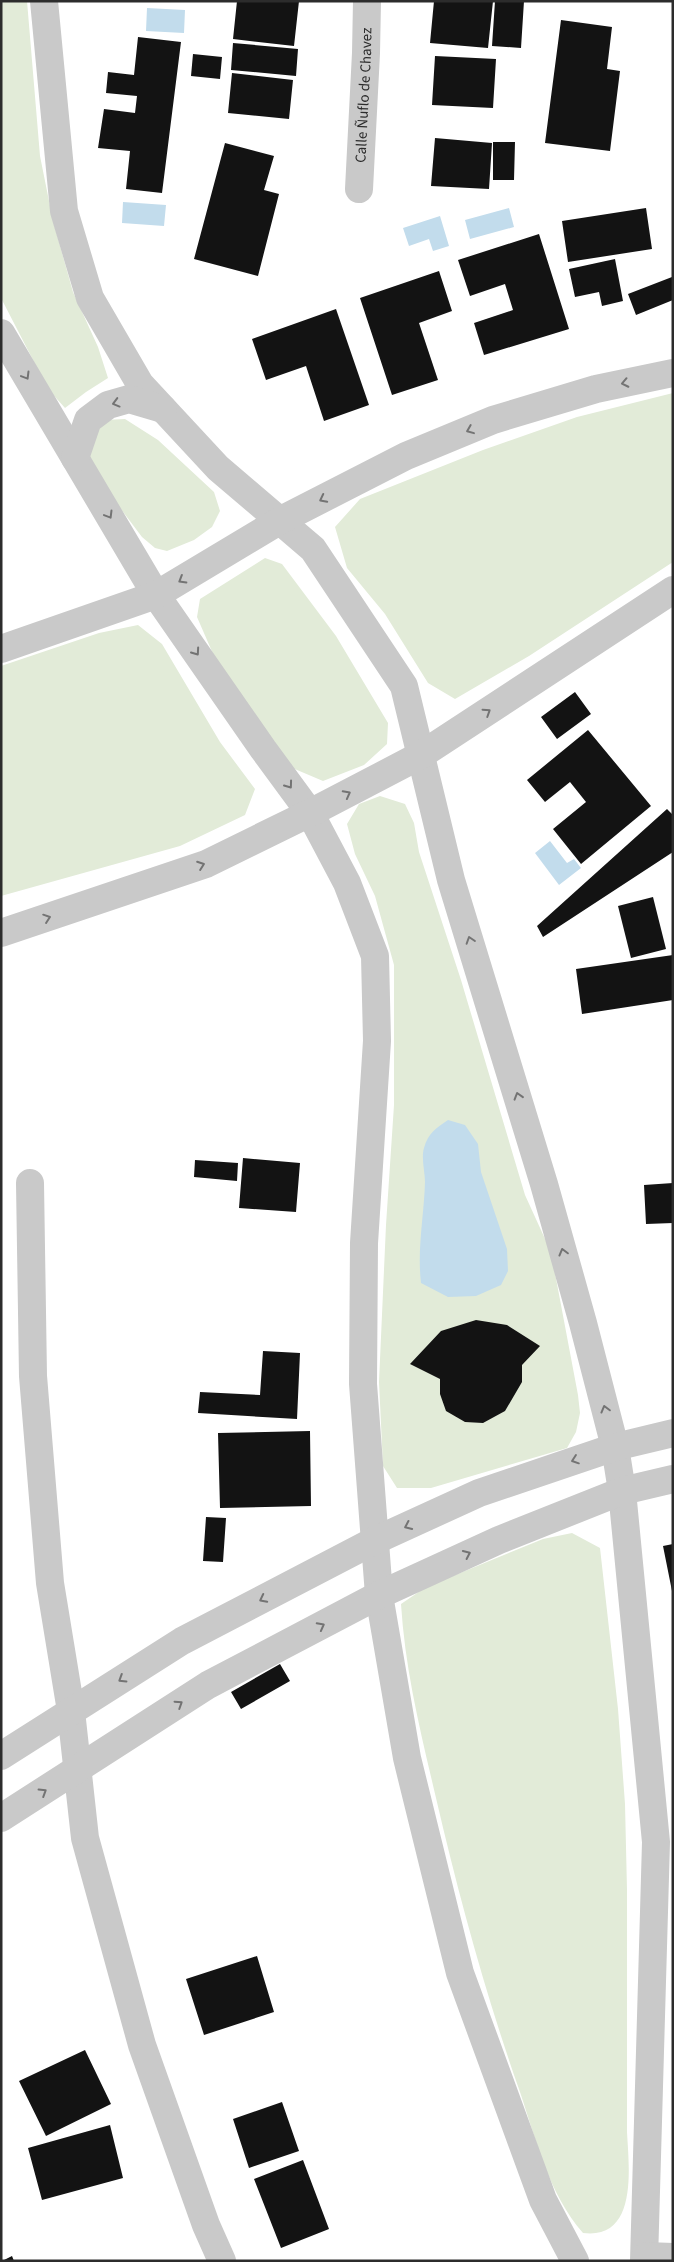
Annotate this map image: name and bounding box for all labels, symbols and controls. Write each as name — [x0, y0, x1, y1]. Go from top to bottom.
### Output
street label: Calle Ñuflo de Chavez — [350, 27, 377, 163]
one-way arrow — [19, 370, 29, 379]
one-way arrow — [621, 377, 629, 388]
one-way arrow — [111, 397, 120, 408]
one-way arrow — [466, 423, 475, 434]
one-way arrow — [319, 493, 328, 503]
one-way arrow — [102, 510, 112, 519]
one-way arrow — [178, 573, 187, 583]
one-way arrow — [190, 646, 199, 656]
one-way arrow — [482, 708, 491, 718]
one-way arrow — [284, 779, 292, 788]
one-way arrow — [342, 790, 351, 800]
one-way arrow — [196, 861, 205, 871]
one-way arrow — [43, 914, 51, 924]
one-way arrow — [466, 937, 476, 945]
one-way arrow — [513, 1092, 523, 1100]
one-way arrow — [558, 1247, 569, 1256]
one-way arrow — [601, 1405, 611, 1413]
one-way arrow — [572, 1454, 580, 1464]
one-way arrow — [404, 1519, 413, 1530]
one-way arrow — [462, 1550, 471, 1561]
one-way arrow — [259, 1593, 268, 1603]
one-way arrow — [316, 1622, 325, 1632]
one-way arrow — [118, 1672, 127, 1682]
one-way arrow — [173, 1701, 183, 1710]
one-way arrow — [37, 1789, 46, 1799]

